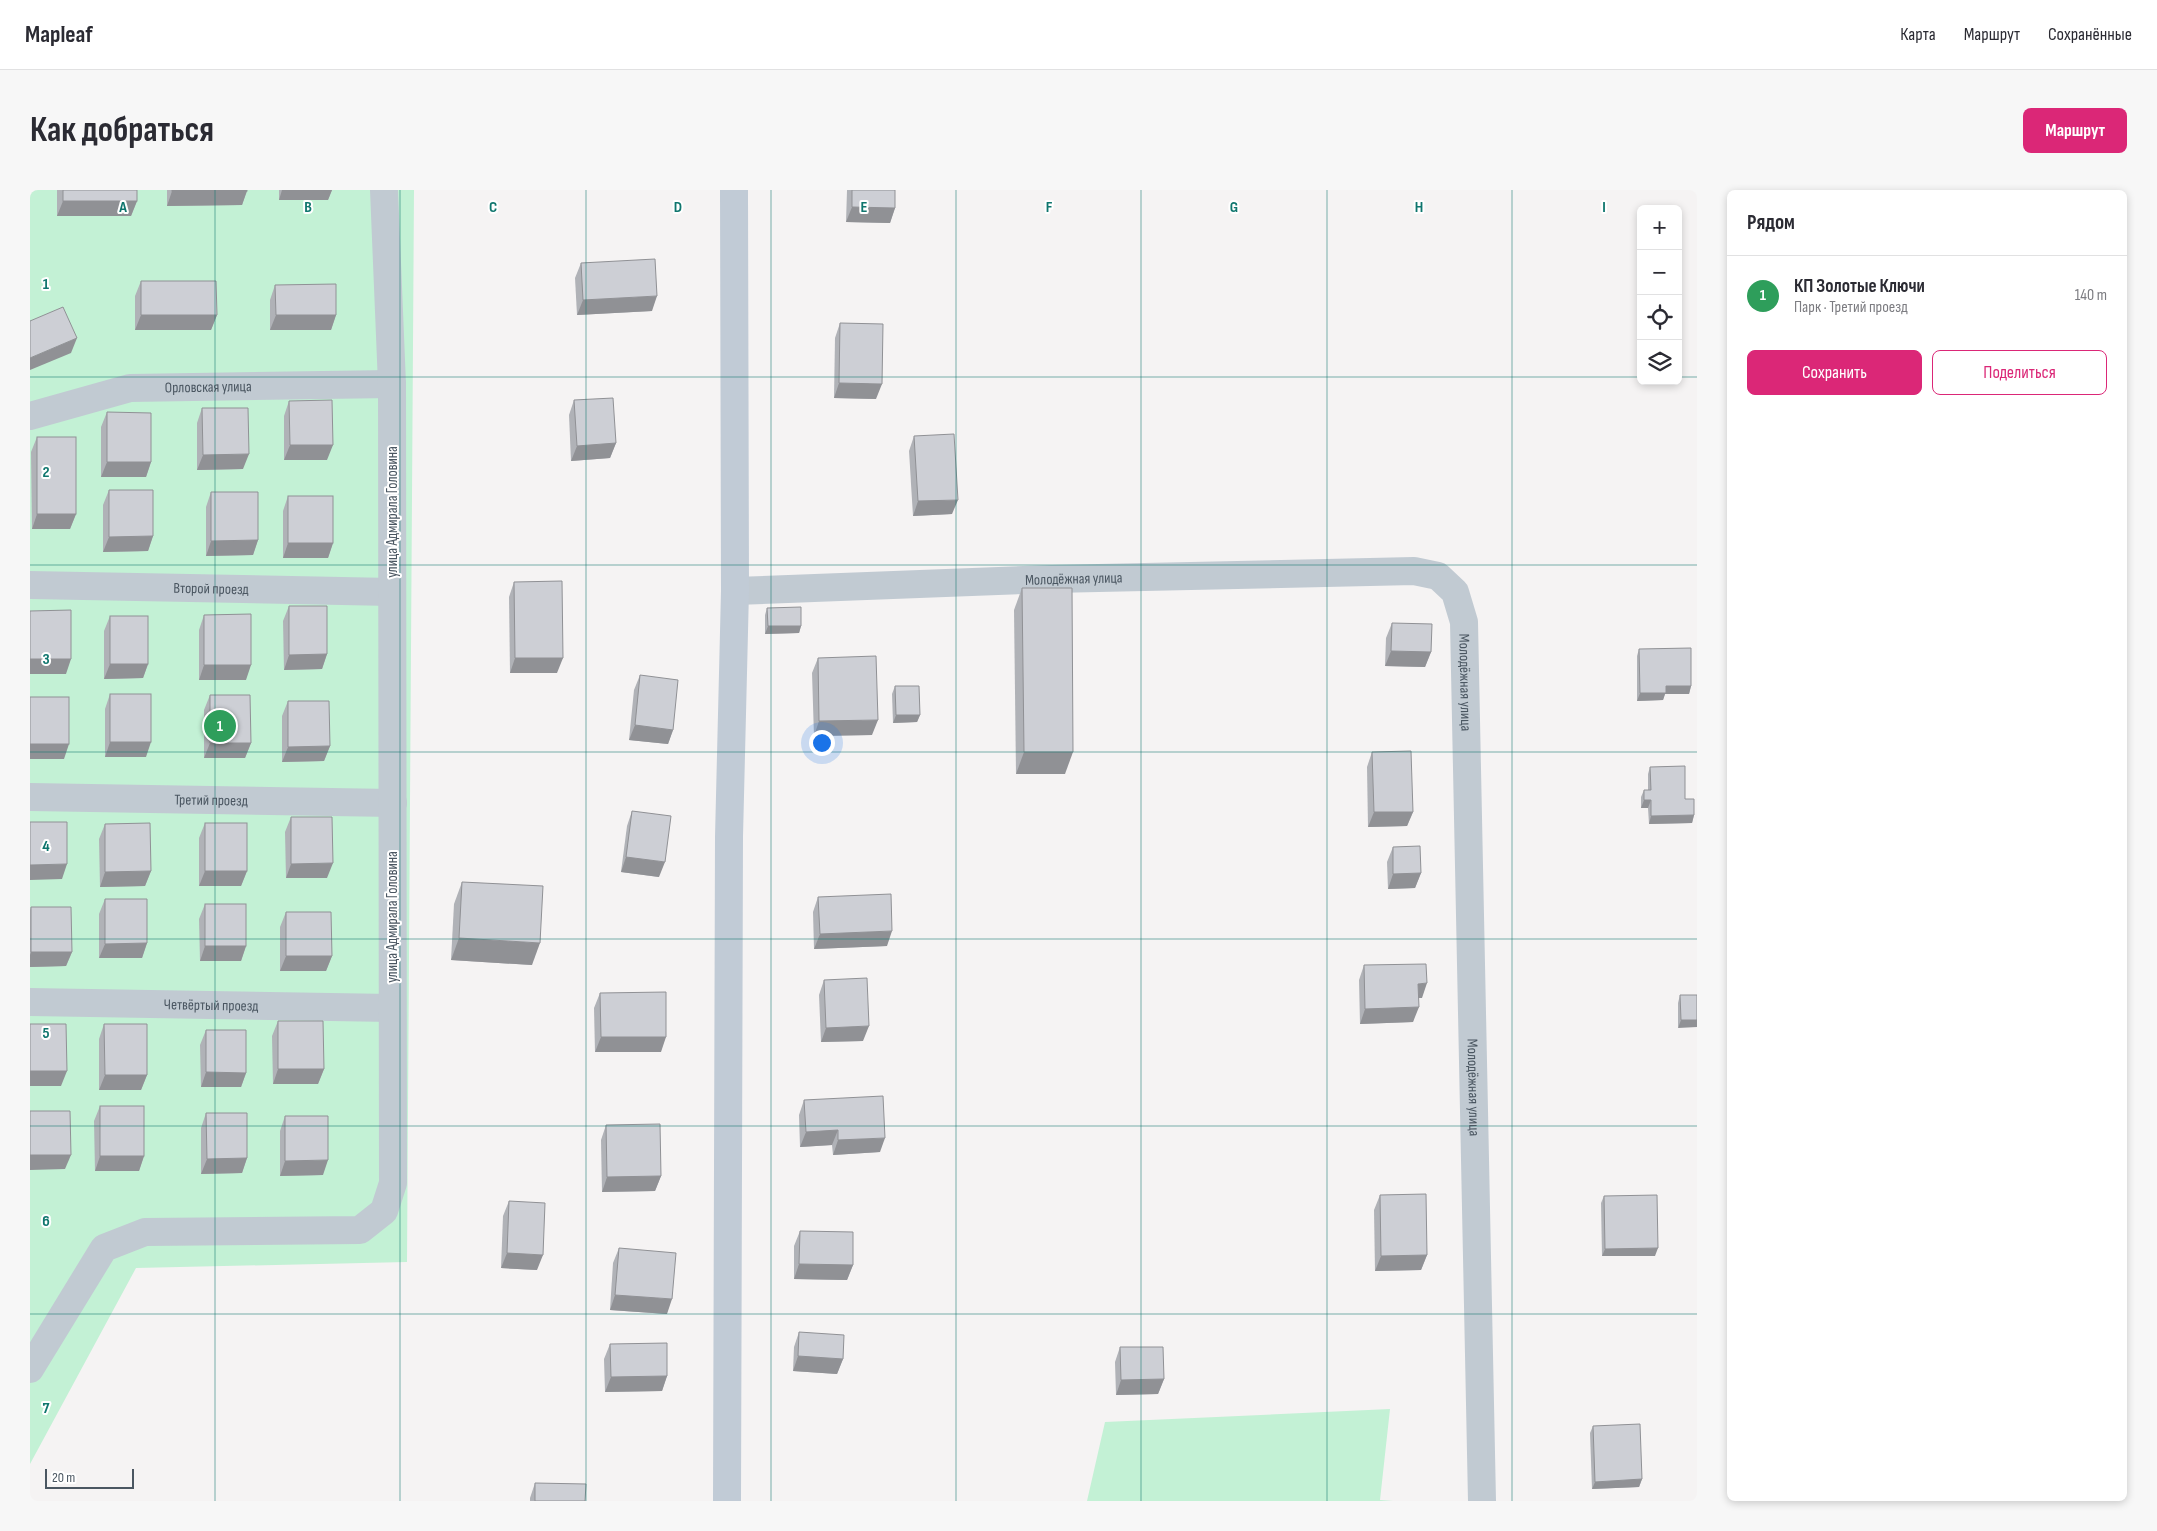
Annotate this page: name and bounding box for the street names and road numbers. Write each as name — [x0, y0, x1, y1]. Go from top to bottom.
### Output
street label: Орловская улица — [165, 377, 252, 397]
street label: улица Адмирала Головина — [383, 446, 402, 578]
street label: Молодёжная улица — [1025, 568, 1123, 590]
street label: Второй проезд — [173, 578, 250, 599]
street label: Молодёжная улица — [1455, 634, 1476, 732]
street label: Третий проезд — [174, 790, 249, 810]
street label: улица Адмирала Головина — [383, 851, 402, 983]
street label: Четвёртый проезд — [164, 995, 259, 1015]
street label: Молодёжная улица — [1463, 1038, 1484, 1137]

